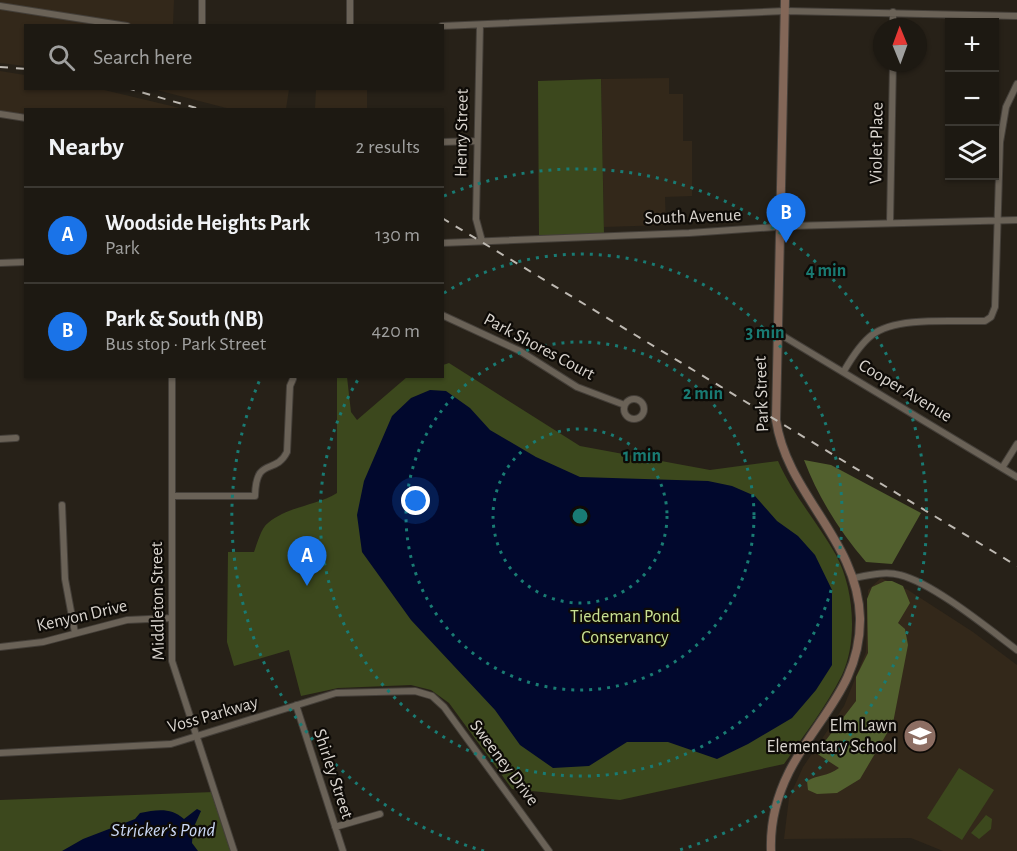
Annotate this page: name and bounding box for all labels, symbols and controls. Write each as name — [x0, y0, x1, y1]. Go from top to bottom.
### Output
north arrow — [873, 18, 927, 72]
map controls — [945, 18, 999, 180]
button: + — [945, 18, 999, 72]
search box — [24, 24, 444, 90]
icon: search — [45, 41, 78, 74]
text: Search here — [93, 46, 192, 68]
button: − — [945, 72, 999, 126]
street label: Henry Street — [452, 88, 472, 177]
street label: Violet Place — [867, 102, 887, 184]
button: layers — [945, 126, 999, 180]
text: Nearby — [48, 134, 124, 160]
text: 2 results — [356, 137, 420, 157]
pin: B — [766, 194, 806, 243]
street label: South Avenue — [644, 206, 742, 228]
text: Woodside Heights Park — [105, 212, 310, 234]
text: A — [62, 225, 74, 245]
text: 130 m — [375, 225, 420, 245]
text: Park — [105, 238, 140, 258]
text: 4 min — [806, 262, 846, 280]
text: Park & South (NB) — [105, 308, 264, 330]
street label: Park Shores Court — [481, 310, 598, 384]
text: B — [62, 321, 73, 341]
text: 420 m — [371, 321, 420, 341]
text: 3 min — [745, 324, 785, 342]
text: Bus stop · Park Street — [105, 334, 266, 354]
street label: Park Street — [752, 355, 772, 433]
street label: Cooper Avenue — [855, 356, 955, 426]
text: 2 min — [683, 385, 723, 403]
text: 1 min — [623, 447, 661, 465]
your location — [401, 486, 430, 515]
centre of rings — [570, 506, 590, 526]
pin: A — [288, 536, 326, 586]
street label: Middleton Street — [148, 541, 168, 661]
street label: Kenyon Drive — [35, 597, 129, 635]
park label: Tiedeman Pond Conservancy — [570, 608, 680, 647]
street label: Voss Parkway — [166, 693, 261, 736]
street label: Sweeney Drive — [466, 717, 542, 809]
place label: Elm Lawn Elementary School — [767, 717, 897, 756]
school or university icon: Elm Lawn Elementary School — [902, 718, 938, 754]
street label: Shirley Street — [310, 727, 356, 822]
water label: Stricker's Pond — [111, 820, 216, 840]

